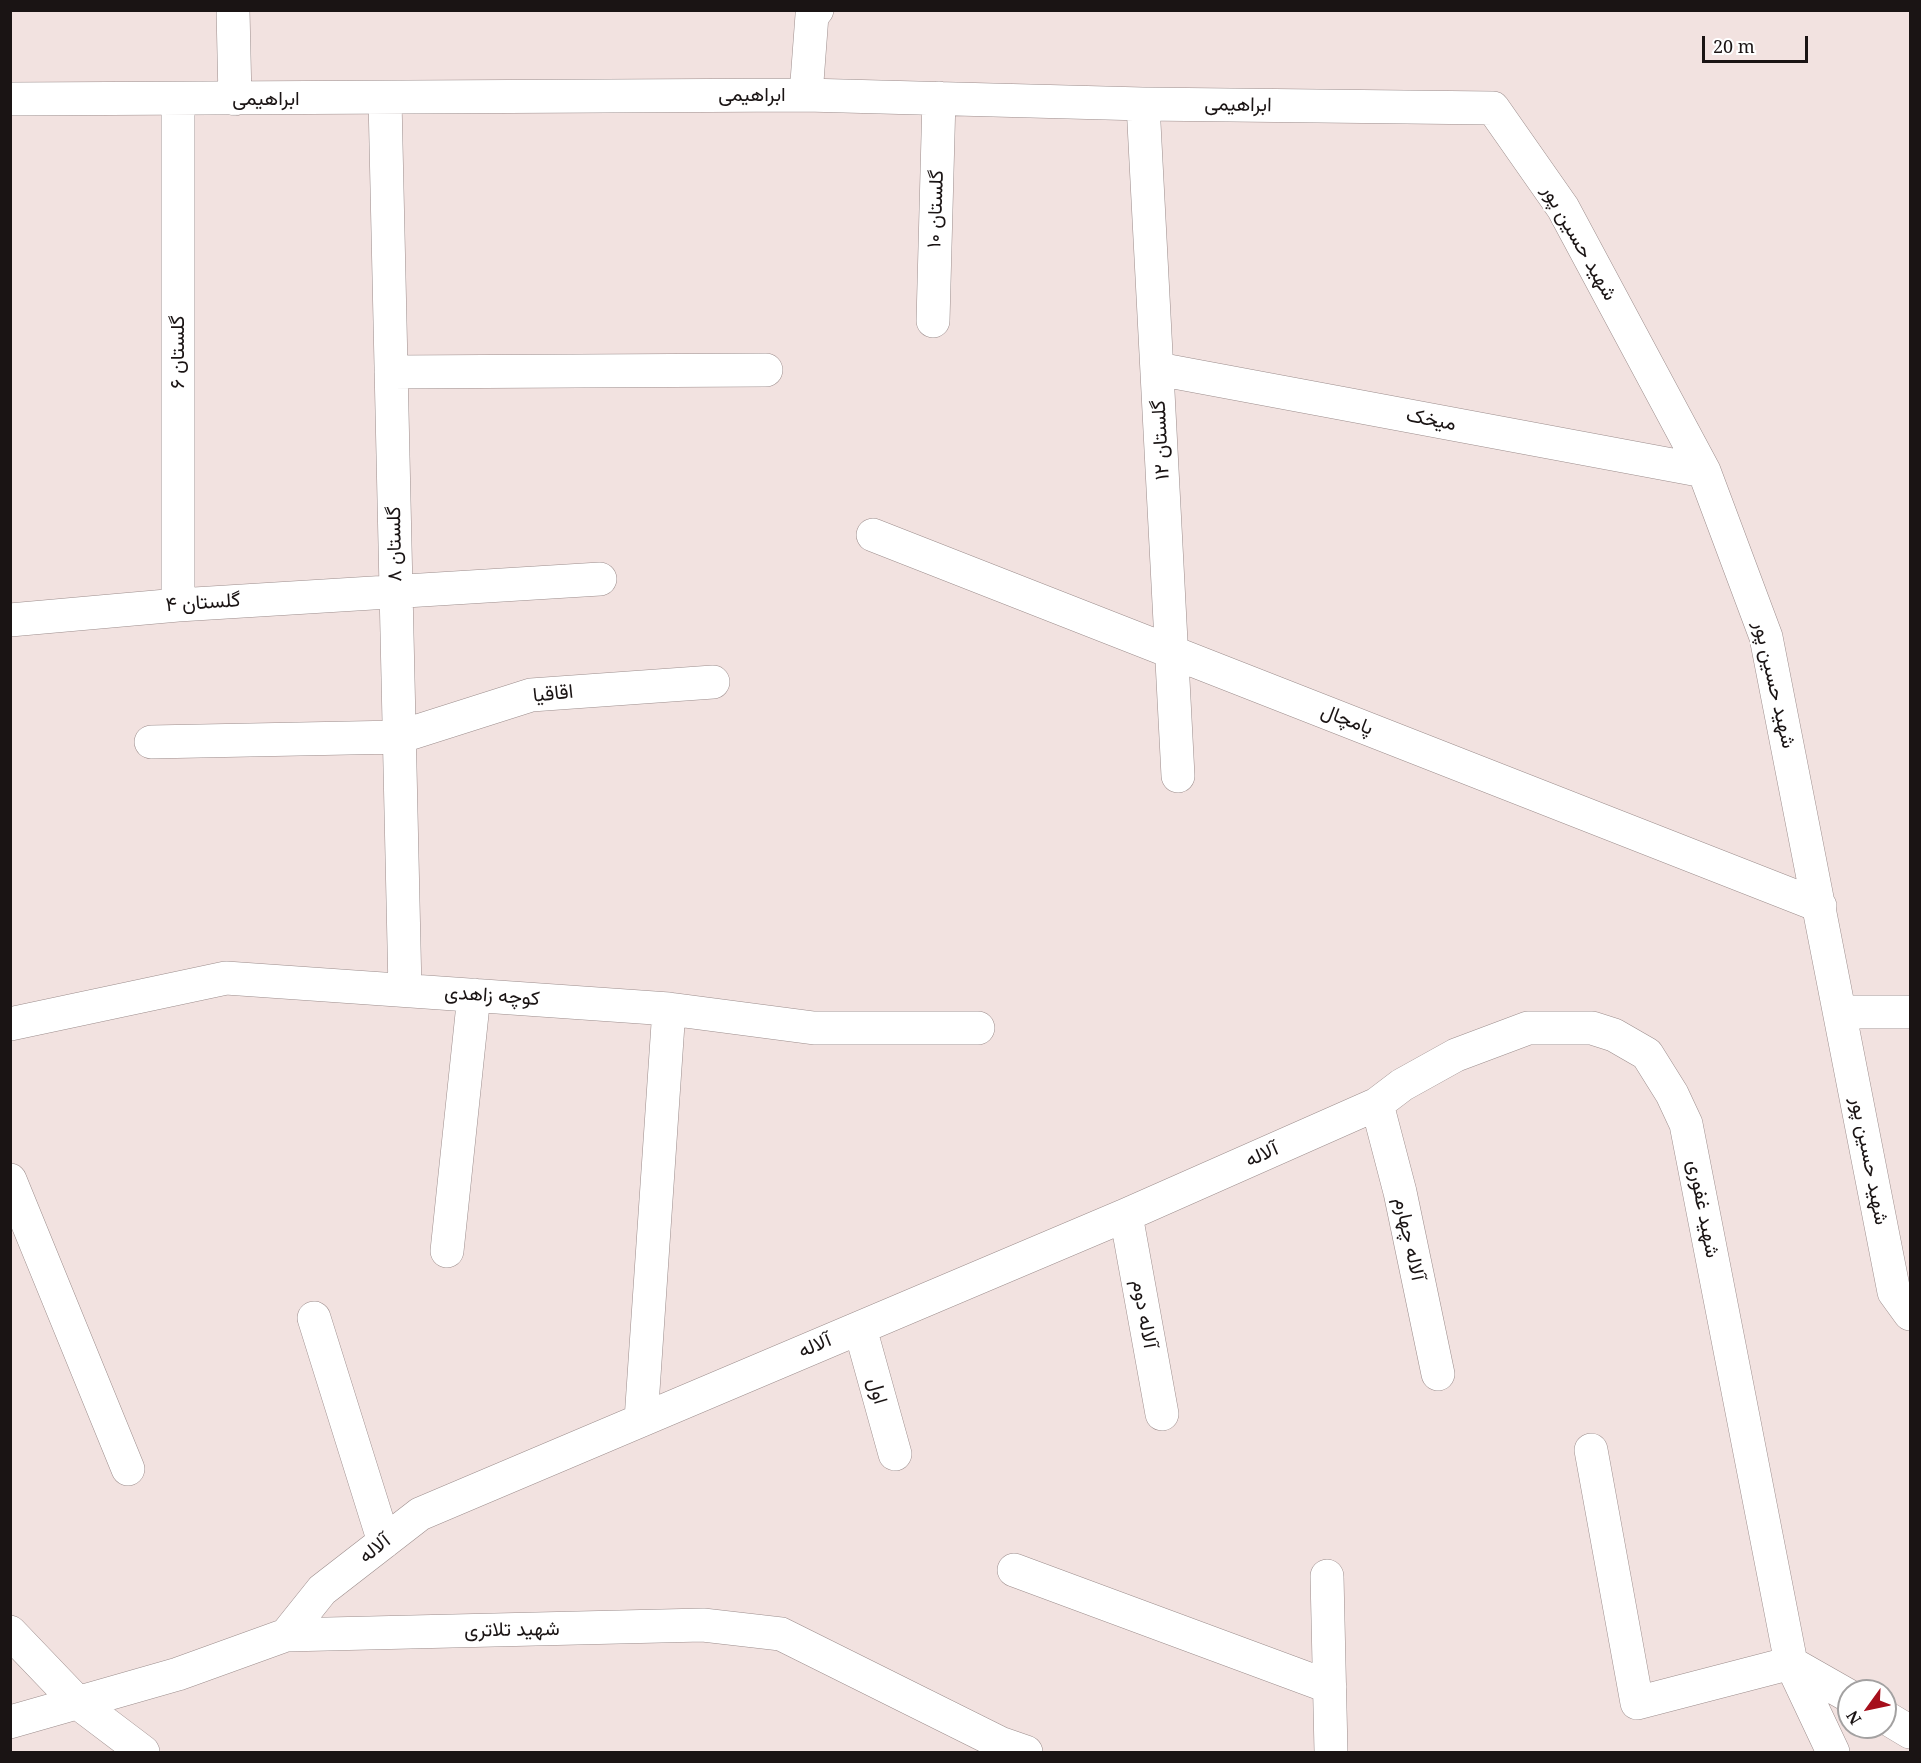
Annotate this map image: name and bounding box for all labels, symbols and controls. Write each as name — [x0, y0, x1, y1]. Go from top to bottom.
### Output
scale bar — [1705, 24, 1812, 62]
text: 20 m — [1713, 34, 1755, 58]
street label: ابراهیمی — [718, 83, 786, 107]
street label: ابراهیمی — [232, 87, 300, 111]
street label: ابراهیمی — [1204, 92, 1272, 118]
street label: گلستان ۱۰ — [923, 170, 949, 248]
street label: شهید حسین پور — [1536, 181, 1622, 305]
street label: گلستان ۶ — [166, 315, 190, 389]
street label: گلستان ۱۲ — [1147, 399, 1175, 481]
street label: میخک — [1404, 403, 1458, 437]
street label: گلستان ۸ — [382, 506, 408, 582]
street label: گلستان ۴ — [165, 588, 241, 618]
street label: شهید حسین پور — [1748, 619, 1800, 751]
street label: اقاقیا — [532, 680, 574, 708]
street label: پامچال — [1318, 699, 1376, 741]
street label: کوچه زاهدی — [444, 981, 540, 1011]
street label: شهید حسین پور — [1845, 1095, 1893, 1227]
street label: آلاله — [1242, 1137, 1282, 1173]
street label: شهید غفوری — [1682, 1158, 1724, 1260]
street label: آلاله چهارم — [1388, 1195, 1430, 1283]
street label: آلاله دوم — [1126, 1278, 1162, 1350]
street label: آلاله — [795, 1328, 835, 1364]
street label: اول — [862, 1375, 892, 1407]
street label: آلاله — [354, 1529, 396, 1569]
street label: شهید تلاتری — [464, 1617, 560, 1643]
north arrow — [1837, 1679, 1897, 1739]
text: N — [1841, 1706, 1866, 1729]

